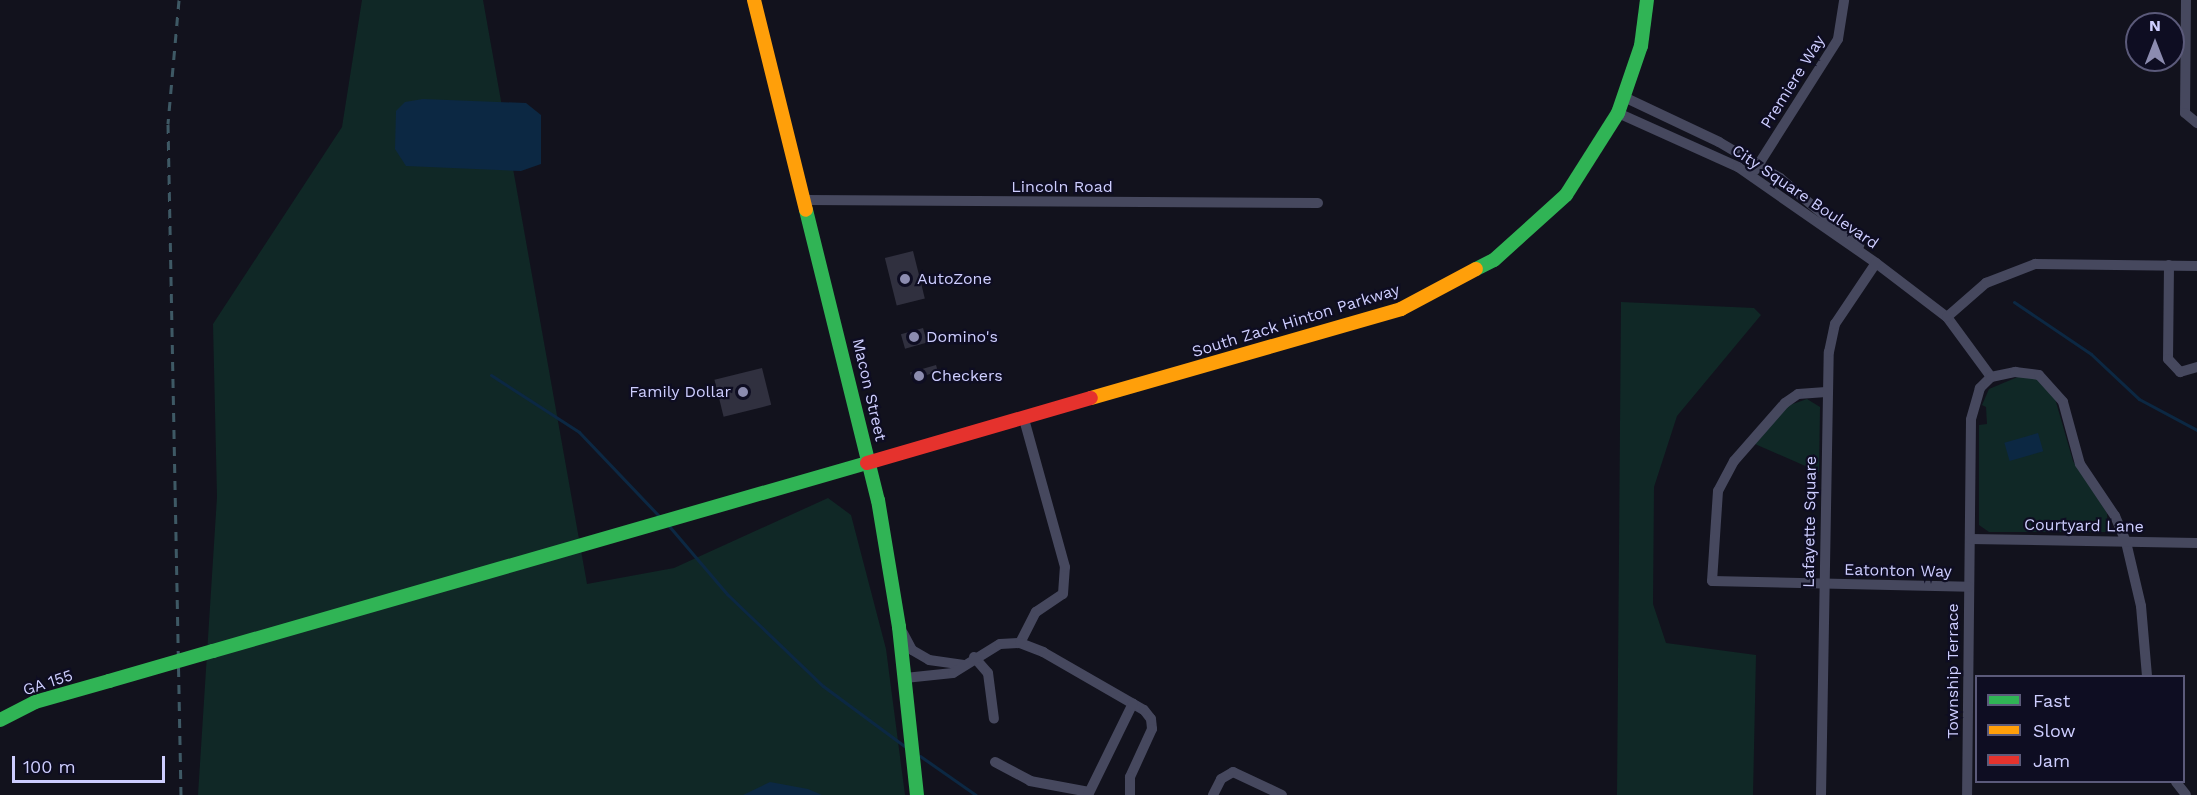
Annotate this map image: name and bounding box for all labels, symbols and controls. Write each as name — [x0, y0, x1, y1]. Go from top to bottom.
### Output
north arrow — [2125, 12, 2185, 72]
text: N — [2149, 16, 2161, 35]
street label: Premiere Way — [1757, 32, 1829, 132]
street label: City Square Boulevard — [1728, 141, 1882, 253]
street label: Lincoln Road — [1011, 177, 1113, 197]
place label: AutoZone — [917, 269, 992, 289]
marker: AutoZone — [898, 272, 912, 286]
street label: South Zack Hinton Parkway — [1190, 280, 1402, 362]
place label: Domino's — [926, 327, 998, 347]
marker: Domino's — [907, 330, 921, 344]
street label: Macon Street — [848, 337, 890, 443]
place label: Checkers — [931, 366, 1003, 386]
marker: Checkers — [912, 369, 926, 383]
place label: Family Dollar — [629, 382, 731, 402]
marker: Family Dollar — [736, 385, 750, 399]
street label: Lafayette Square — [1799, 456, 1821, 588]
street label: Courtyard Lane — [2024, 515, 2144, 537]
street label: Eatonton Way — [1844, 560, 1952, 582]
street label: Township Terrace — [1943, 603, 1963, 739]
street label: GA 155 — [20, 666, 76, 700]
legend — [1975, 675, 2185, 783]
text: Fast — [2033, 690, 2070, 711]
text: Slow — [2033, 720, 2076, 741]
scale bar — [15, 744, 168, 782]
text: Jam — [2033, 750, 2070, 771]
text: 100 m — [23, 756, 76, 777]

